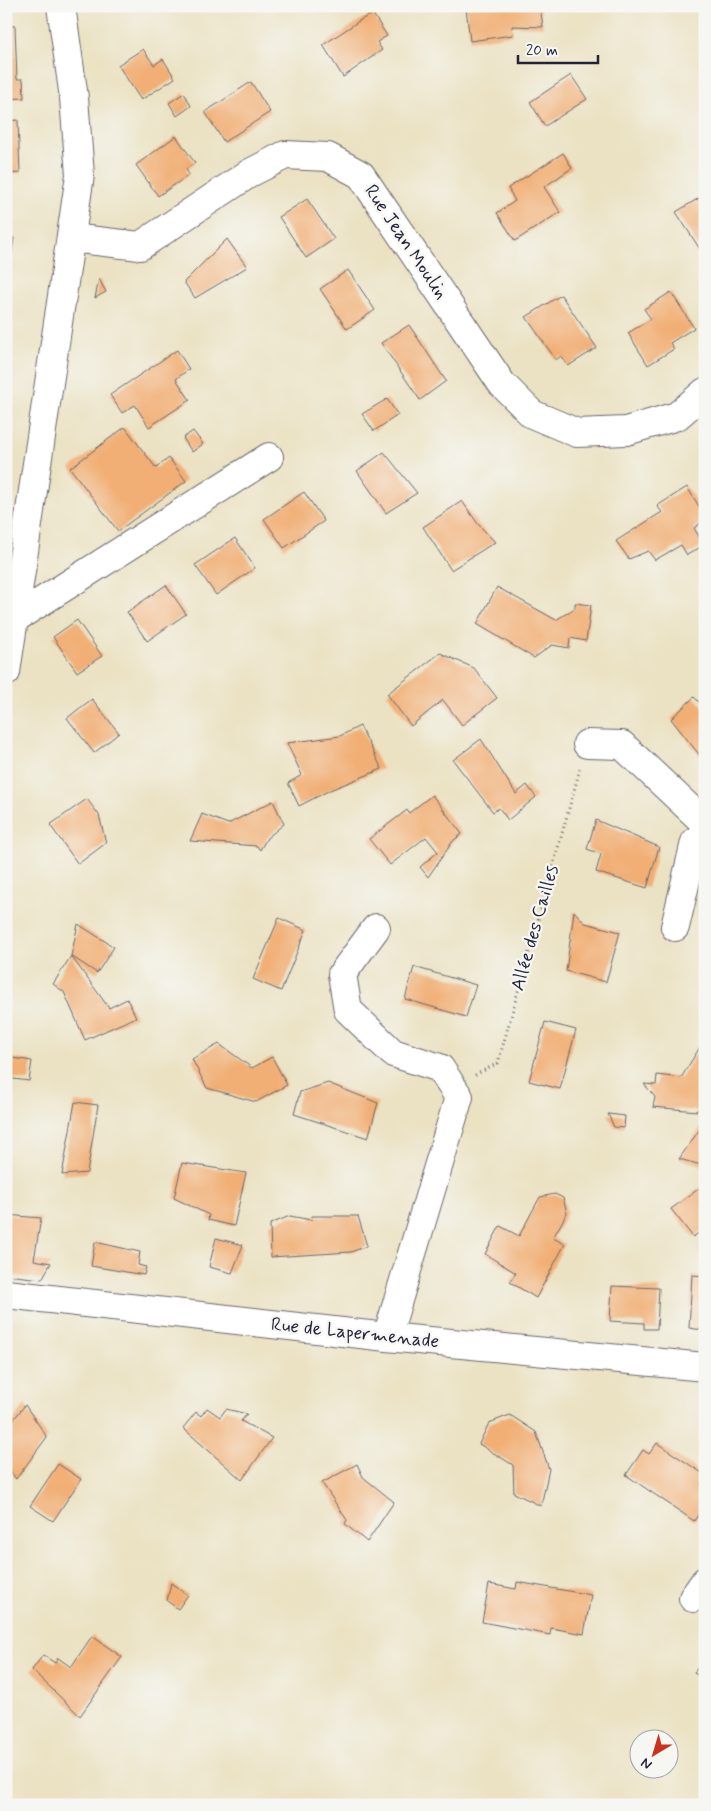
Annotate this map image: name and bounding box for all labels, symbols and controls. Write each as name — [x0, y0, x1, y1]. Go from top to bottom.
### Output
scale bar — [518, 32, 598, 64]
text: 20 m — [526, 41, 558, 61]
street label: Rue Jean Moulin — [358, 180, 454, 304]
street label: Allée des Cailles — [505, 862, 565, 994]
street label: Rue de Lapermenade — [270, 1312, 440, 1354]
north arrow — [628, 1728, 678, 1778]
text: N — [637, 1753, 656, 1773]

